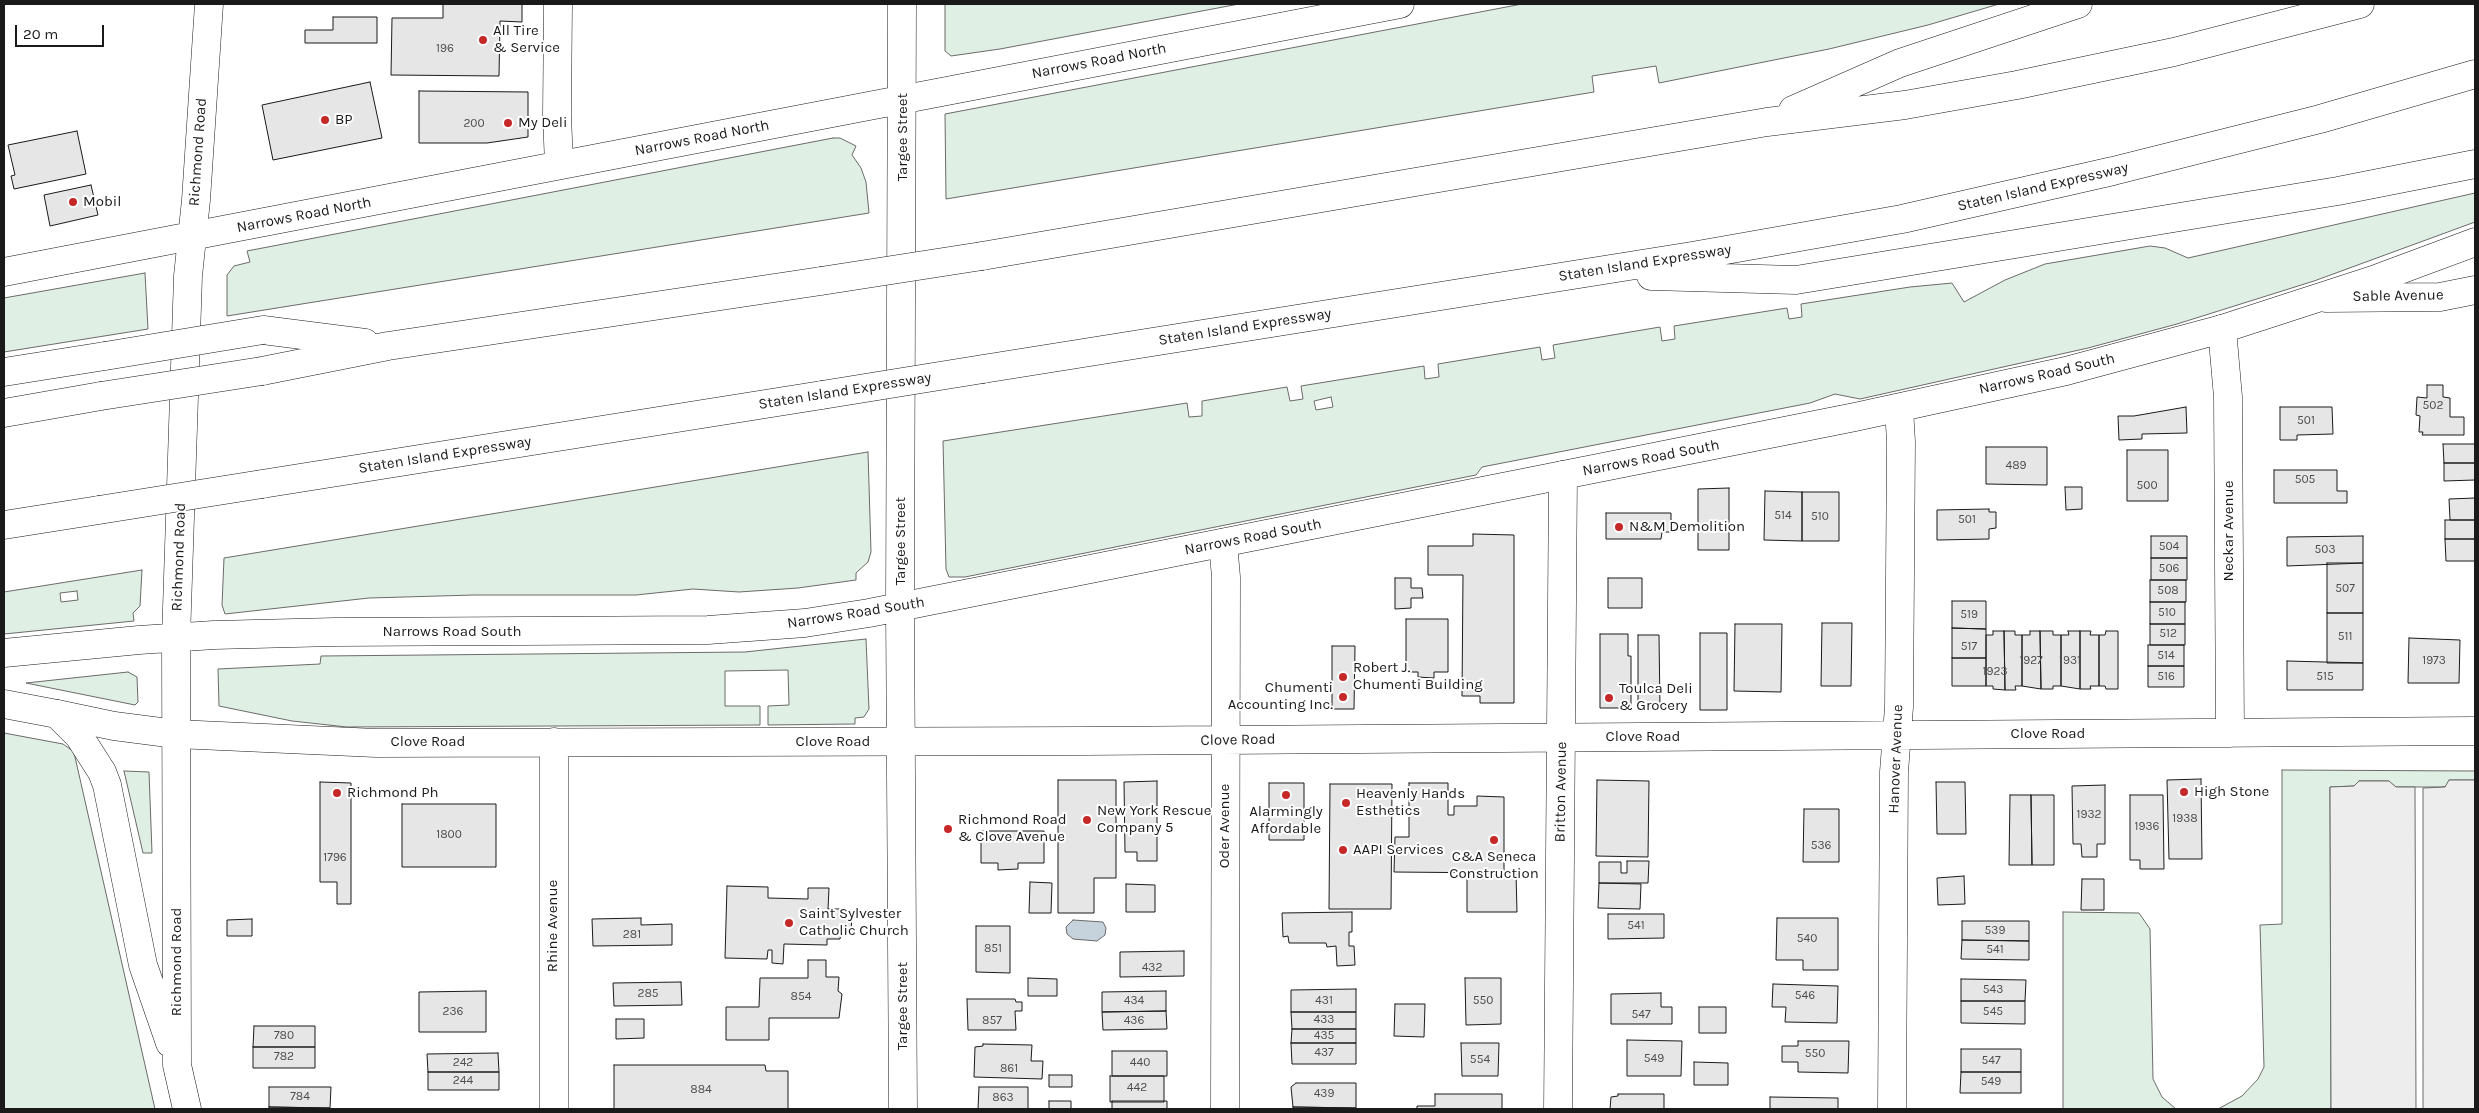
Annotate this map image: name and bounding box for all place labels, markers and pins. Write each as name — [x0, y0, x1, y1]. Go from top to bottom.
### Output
place label: All Tire & Service — [493, 22, 560, 57]
marker: All Tire & Service — [477, 34, 489, 46]
place label: BP — [335, 111, 353, 129]
marker: BP — [319, 114, 331, 126]
place label: My Deli — [518, 114, 568, 132]
marker: My Deli — [502, 117, 514, 129]
place label: Mobil — [83, 193, 121, 211]
marker: Mobil — [67, 196, 79, 208]
place label: N&M Demolition — [1629, 518, 1745, 536]
marker: N&M Demolition — [1613, 521, 1625, 533]
place label: Robert J. Chumenti Building — [1353, 659, 1483, 694]
marker: Robert J. Chumenti Building — [1337, 671, 1349, 683]
place label: Chumenti Accounting Inc. — [1228, 679, 1333, 714]
place label: Toulca Deli & Grocery — [1619, 680, 1693, 715]
marker: Chumenti Accounting Inc. — [1337, 691, 1349, 703]
marker: Toulca Deli & Grocery — [1603, 692, 1615, 704]
place label: High Stone — [2194, 783, 2269, 801]
place label: Richmond Ph — [347, 784, 439, 802]
place label: Heavenly Hands Esthetics — [1356, 785, 1465, 820]
marker: High Stone — [2178, 786, 2190, 798]
marker: Richmond Ph — [331, 787, 343, 799]
marker: Alarmingly Affordable — [1280, 789, 1292, 801]
marker: Heavenly Hands Esthetics — [1340, 797, 1352, 809]
place label: New York Rescue Company 5 — [1097, 802, 1212, 837]
place label: Alarmingly Affordable — [1249, 803, 1323, 838]
place label: Richmond Road & Clove Avenue — [958, 811, 1067, 846]
marker: New York Rescue Company 5 — [1081, 814, 1093, 826]
marker: Richmond Road & Clove Avenue — [942, 823, 954, 835]
marker: C&A Seneca Construction — [1488, 834, 1500, 846]
place label: AAPI Services — [1353, 841, 1444, 859]
marker: AAPI Services — [1337, 844, 1349, 856]
place label: C&A Seneca Construction — [1449, 848, 1539, 883]
place label: Saint Sylvester Catholic Church — [799, 905, 909, 940]
marker: Saint Sylvester Catholic Church — [783, 917, 795, 929]

